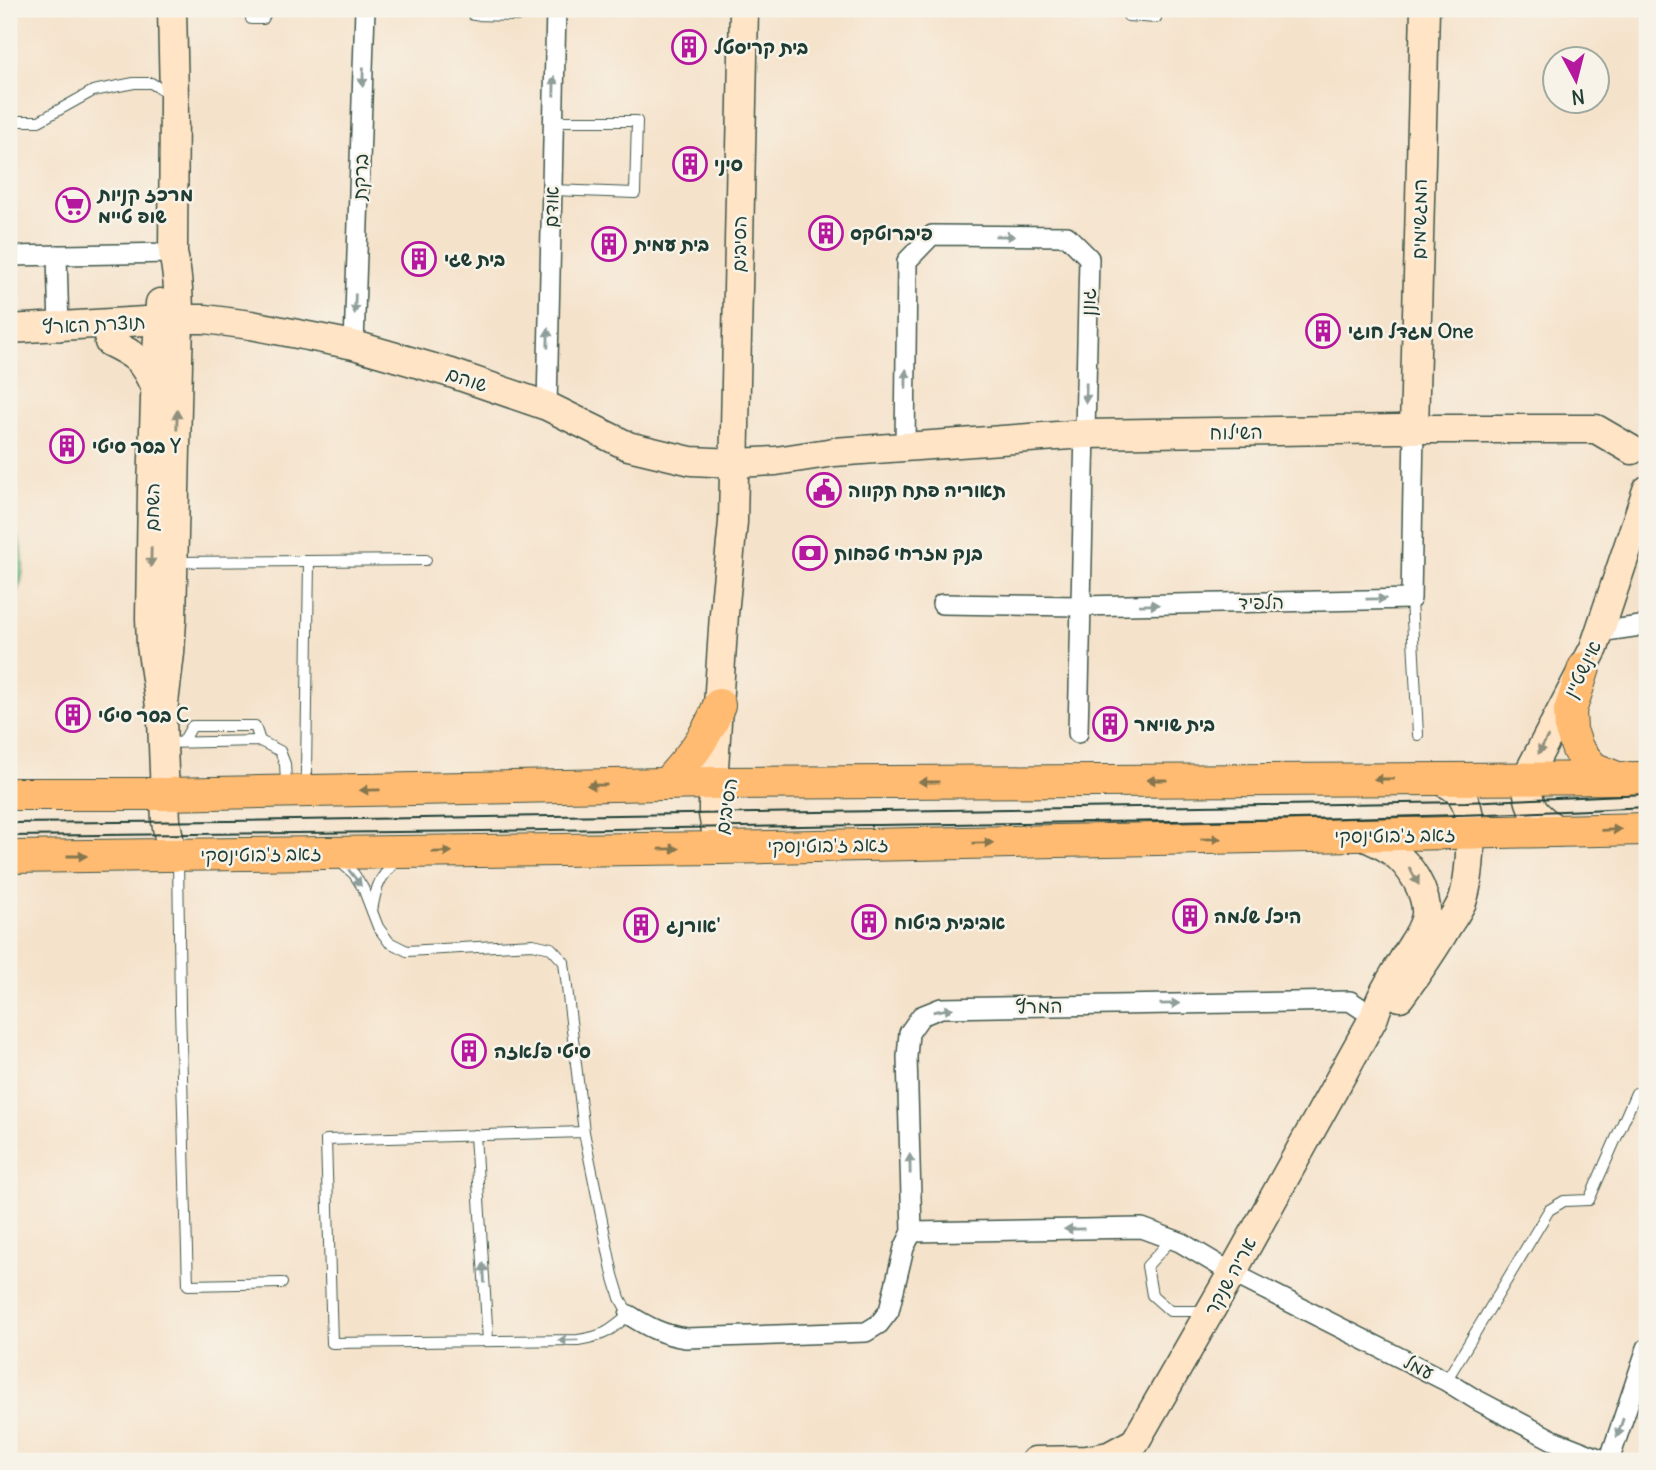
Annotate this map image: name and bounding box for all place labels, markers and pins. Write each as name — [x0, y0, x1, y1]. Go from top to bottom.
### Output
building icon: בית קריסטל — [670, 28, 708, 66]
place label: בית קריסטל — [714, 35, 808, 59]
building icon: סיני — [671, 145, 709, 183]
place label: סיני — [714, 152, 743, 176]
place label: מרכז קניות שופ טיימ — [96, 182, 193, 228]
supermarket icon: מרכז קניות שופ טיימ — [54, 186, 92, 224]
building icon: פיברוטקס — [807, 214, 845, 252]
place label: פיברוטקס — [850, 221, 933, 245]
building icon: בית עמית — [590, 225, 628, 263]
place label: בית עמית — [632, 232, 709, 256]
building icon: בית שגי — [400, 240, 438, 278]
place label: בית שגי — [444, 247, 505, 271]
building icon: מגדל חוגי One — [1304, 312, 1342, 350]
place label: מגדל חוגי One — [1348, 319, 1473, 343]
building icon: בסר סיטי Y — [48, 427, 86, 465]
place label: בסר סיטי Y — [92, 434, 181, 458]
public building icon: תאוריה פתח תקווה — [805, 471, 843, 509]
place label: תאוריה פתח תקווה — [848, 478, 1006, 502]
bank icon: בנק מזרחי טפחות — [791, 534, 829, 572]
place label: בנק מזרחי טפחות — [834, 541, 983, 565]
building icon: בסר סיטי C — [54, 696, 92, 734]
place label: בסר סיטי C — [98, 703, 189, 727]
building icon: בית שוימר — [1091, 705, 1129, 743]
place label: בית שוימר — [1134, 712, 1215, 736]
building icon: היכל שלמה — [1171, 897, 1209, 935]
building icon: אביבית ביטוח — [850, 903, 888, 941]
place label: היכל שלמה — [1214, 904, 1301, 928]
building icon: אורנג' — [622, 906, 660, 944]
place label: אביבית ביטוח — [894, 910, 1005, 934]
place label: אורנג' — [666, 913, 720, 937]
building icon: סיטי פלאזה — [450, 1032, 488, 1070]
place label: סיטי פלאזה — [494, 1039, 591, 1063]

